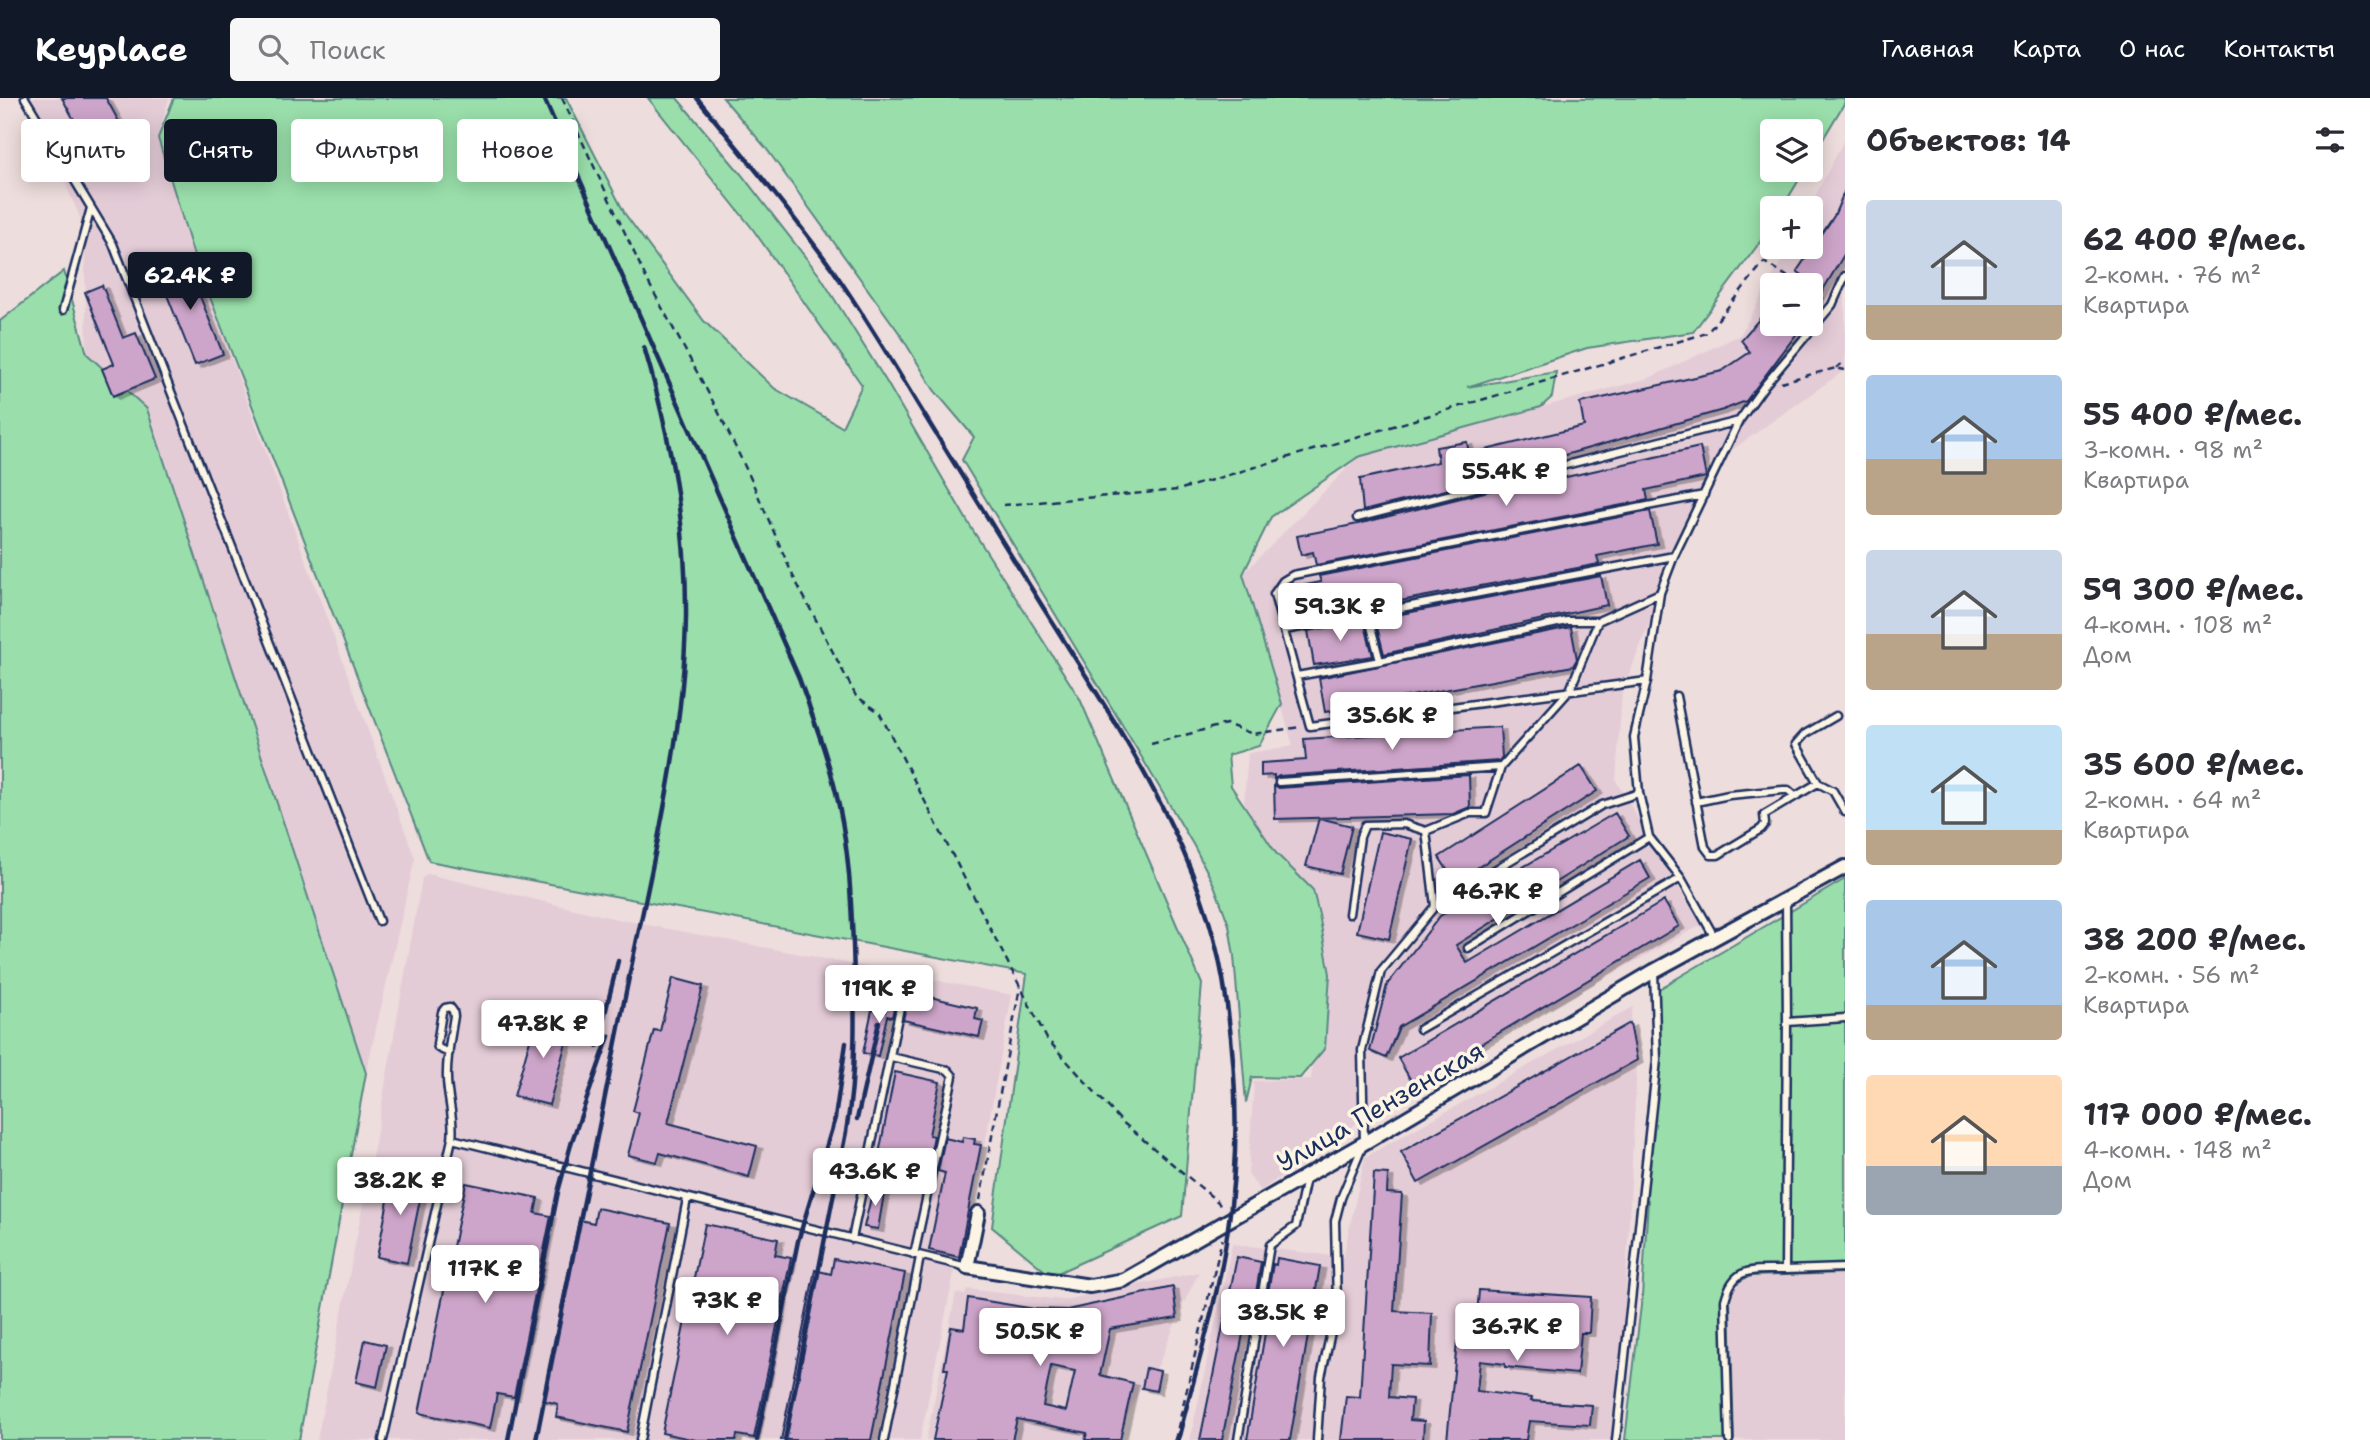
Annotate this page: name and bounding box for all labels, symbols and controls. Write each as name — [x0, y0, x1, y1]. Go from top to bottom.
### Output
search box — [230, 18, 720, 81]
text: Keyplace — [35, 27, 188, 72]
icon: search — [254, 30, 292, 68]
text: Поиск — [310, 32, 386, 67]
text: Главная — [1881, 33, 1974, 65]
text: Карта — [2012, 33, 2081, 65]
text: О нас — [2119, 33, 2185, 65]
text: Контакты — [2223, 33, 2335, 65]
chip: Купить — [21, 119, 150, 182]
chip: Снять — [164, 119, 277, 182]
chip: Фильтры — [291, 119, 443, 182]
chip: Новое — [457, 119, 578, 182]
map controls — [1760, 119, 1823, 336]
button: layers — [1760, 119, 1823, 182]
text: Объектов: 14 — [1866, 120, 2071, 161]
icon: filters — [2311, 121, 2349, 159]
button: + — [1760, 196, 1823, 259]
text: 62 400 ₽/мес. — [2083, 219, 2306, 260]
icon: home — [1922, 228, 2006, 312]
pin: 62.4K ₽ — [125, 252, 255, 312]
text: 62.4K ₽ — [144, 260, 236, 290]
text: 2-комн. · 76 m² — [2083, 260, 2261, 290]
button: − — [1760, 273, 1823, 336]
text: Квартира — [2083, 290, 2189, 320]
text: 55 400 ₽/мес. — [2083, 394, 2302, 435]
icon: home — [1922, 403, 2006, 487]
text: 3-комн. · 98 m² — [2083, 435, 2263, 465]
pin: 55.4K ₽ — [1441, 448, 1571, 508]
text: 55.4K ₽ — [1462, 456, 1550, 486]
text: Квартира — [2083, 465, 2189, 495]
text: 59 300 ₽/мес. — [2083, 569, 2304, 610]
icon: home — [1922, 578, 2006, 662]
pin: 59.3K ₽ — [1275, 584, 1405, 643]
text: 59.3K ₽ — [1294, 591, 1386, 621]
text: 4-комн. · 108 m² — [2083, 610, 2272, 640]
text: Дом — [2083, 640, 2132, 670]
pin: 35.6K ₽ — [1327, 692, 1457, 752]
text: 35.6K ₽ — [1346, 700, 1438, 730]
text: 35 600 ₽/мес. — [2083, 744, 2304, 785]
icon: home — [1922, 753, 2006, 837]
text: 2-комн. · 64 m² — [2083, 785, 2261, 815]
text: Квартира — [2083, 815, 2189, 845]
pin: 46.7K ₽ — [1433, 868, 1563, 928]
text: 46.7K ₽ — [1452, 876, 1544, 906]
text: 38 200 ₽/мес. — [2083, 919, 2306, 960]
icon: home — [1922, 928, 2006, 1012]
text: 2-комн. · 56 m² — [2083, 960, 2260, 990]
pin: 119K ₽ — [822, 965, 936, 1025]
text: 119K ₽ — [841, 973, 917, 1003]
text: Квартира — [2083, 990, 2189, 1020]
pin: 47.8K ₽ — [478, 1000, 608, 1060]
text: 47.8K ₽ — [497, 1008, 589, 1038]
street label: Улица Пензенская — [1270, 1032, 1490, 1180]
text: 117 000 ₽/мес. — [2083, 1094, 2312, 1135]
icon: home — [1922, 1103, 2006, 1187]
text: 4-комн. · 148 m² — [2083, 1135, 2272, 1165]
pin: 43.6K ₽ — [810, 1148, 940, 1208]
text: 43.6K ₽ — [829, 1156, 921, 1186]
pin: 38.2K ₽ — [335, 1158, 465, 1217]
text: 38.2K ₽ — [353, 1165, 447, 1195]
text: Дом — [2083, 1165, 2132, 1195]
pin: 117K ₽ — [428, 1246, 542, 1305]
text: 117K ₽ — [447, 1253, 523, 1283]
pin: 73K ₽ — [678, 1278, 776, 1337]
text: 73K ₽ — [692, 1285, 762, 1315]
pin: 38.5K ₽ — [1218, 1290, 1348, 1349]
text: 38.5K ₽ — [1237, 1297, 1329, 1327]
pin: 36.7K ₽ — [1452, 1304, 1582, 1363]
pin: 50.5K ₽ — [975, 1308, 1105, 1368]
text: 36.7K ₽ — [1471, 1311, 1563, 1341]
text: 50.5K ₽ — [995, 1316, 1085, 1346]

